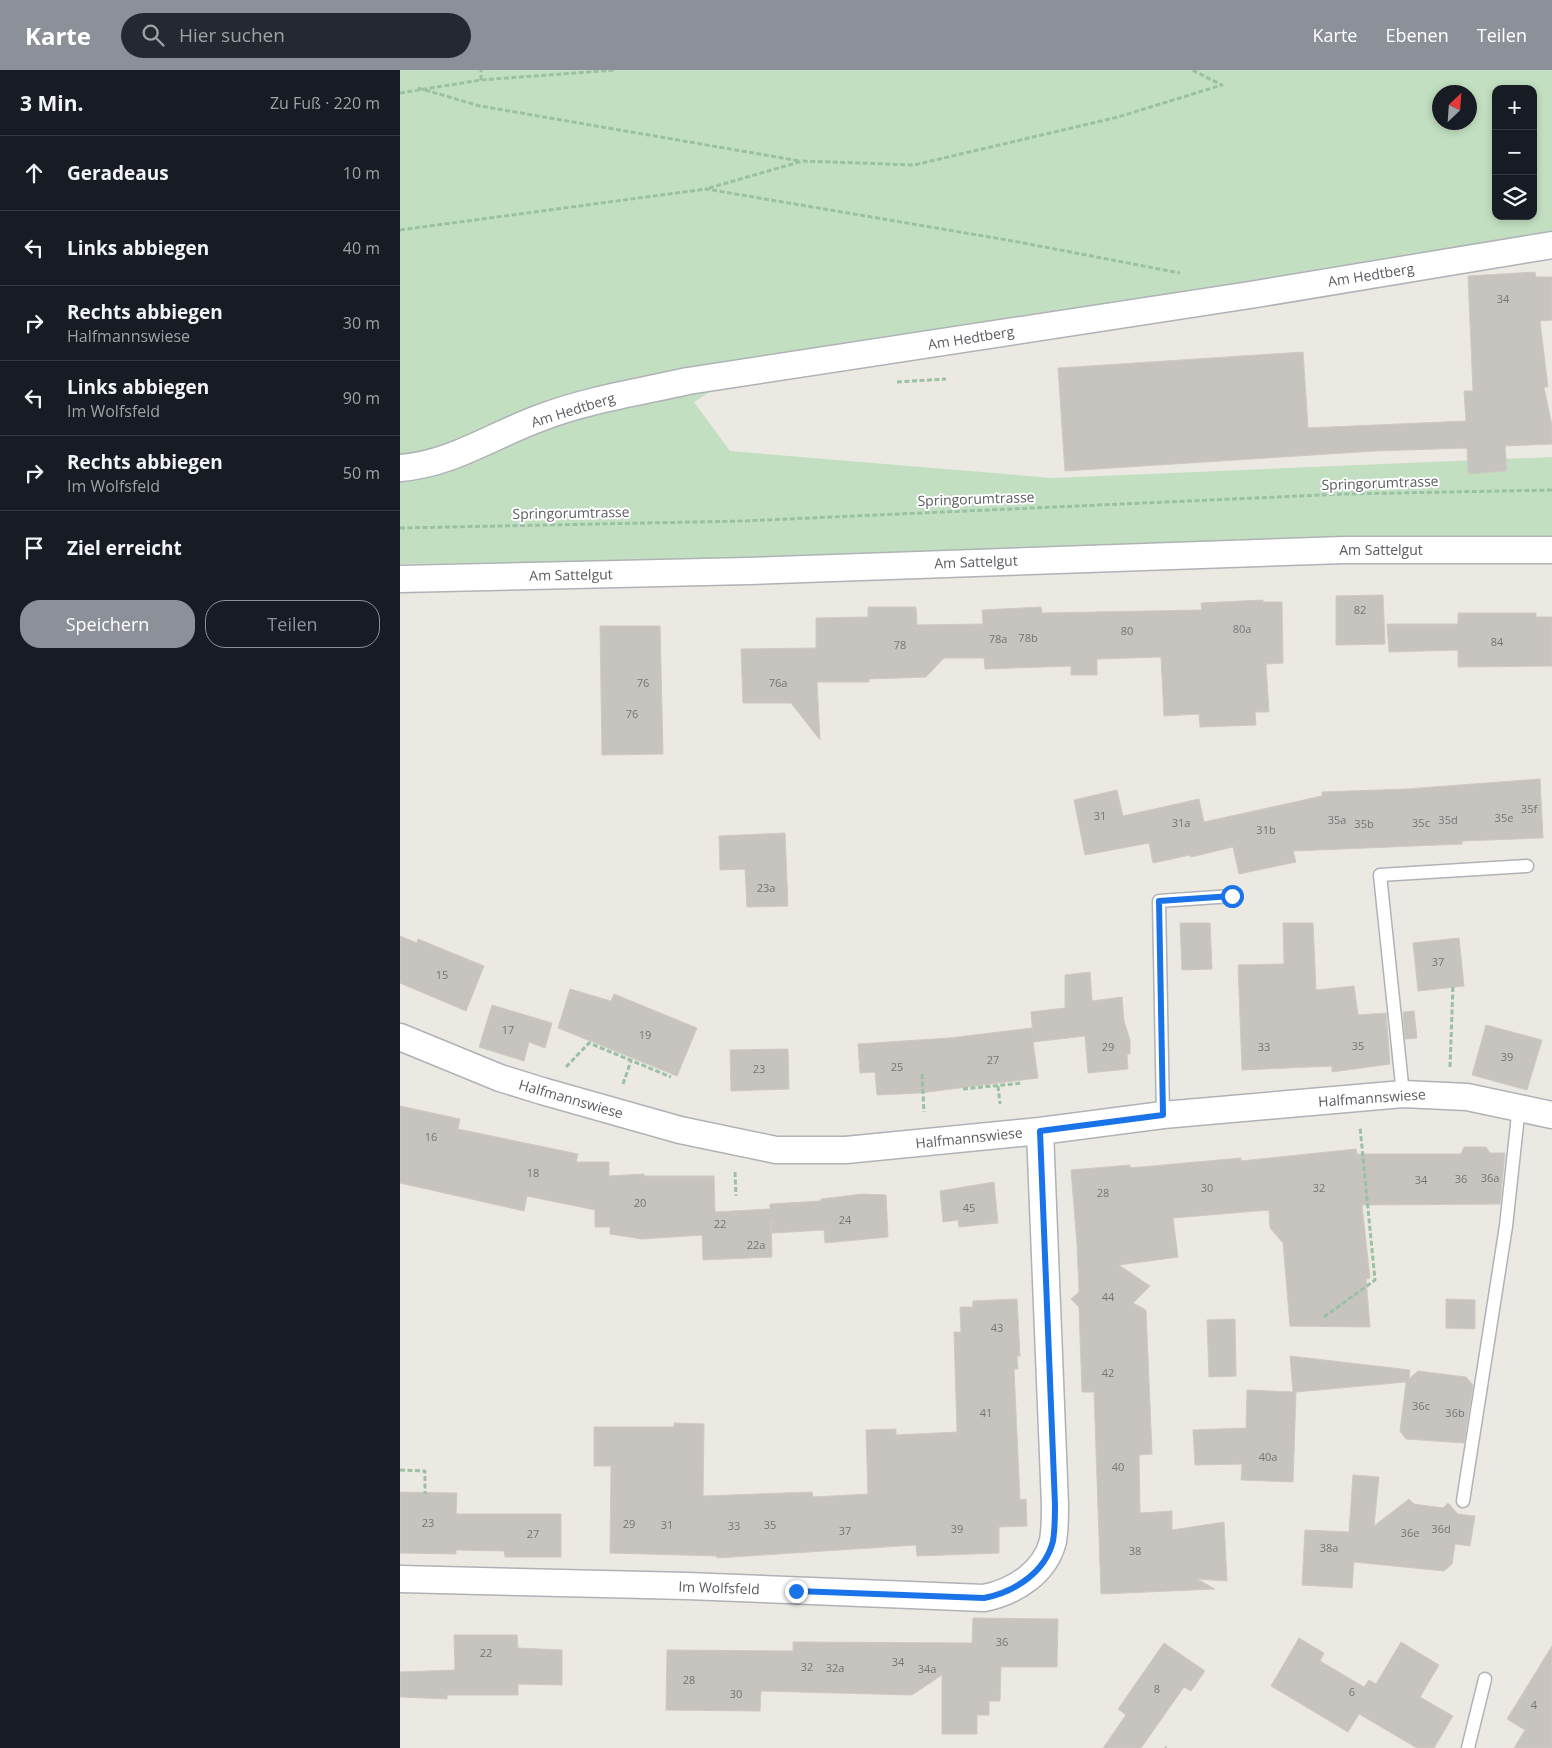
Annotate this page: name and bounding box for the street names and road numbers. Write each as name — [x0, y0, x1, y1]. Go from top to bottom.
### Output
street label: Am Hedtberg — [1326, 258, 1416, 291]
street label: Am Hedtberg — [926, 321, 1016, 354]
street label: Am Hedtberg — [528, 388, 618, 431]
street label: Springorumtrasse — [1321, 471, 1439, 494]
street label: Springorumtrasse — [917, 487, 1035, 510]
street label: Springorumtrasse — [512, 502, 630, 523]
street label: Am Sattelgut — [1339, 540, 1423, 559]
street label: Am Sattelgut — [934, 551, 1018, 572]
street label: Am Sattelgut — [529, 564, 613, 585]
street label: Halfmannswiese — [517, 1075, 626, 1123]
street label: Halfmannswiese — [1318, 1084, 1426, 1111]
street label: Halfmannswiese — [914, 1122, 1024, 1153]
street label: Im Wolfsfeld — [678, 1577, 760, 1598]

